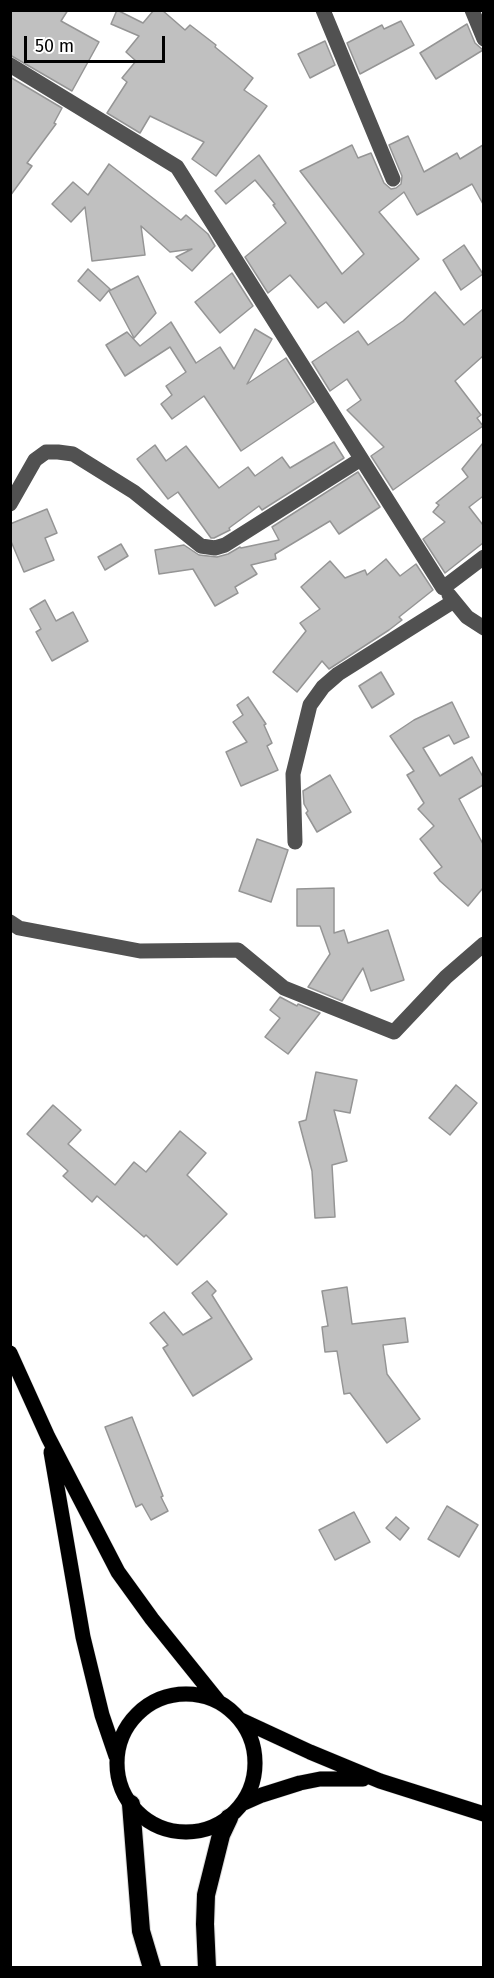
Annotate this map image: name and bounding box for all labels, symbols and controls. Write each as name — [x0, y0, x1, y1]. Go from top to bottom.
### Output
scale bar — [27, 24, 168, 62]
text: 50 m — [35, 35, 74, 57]

